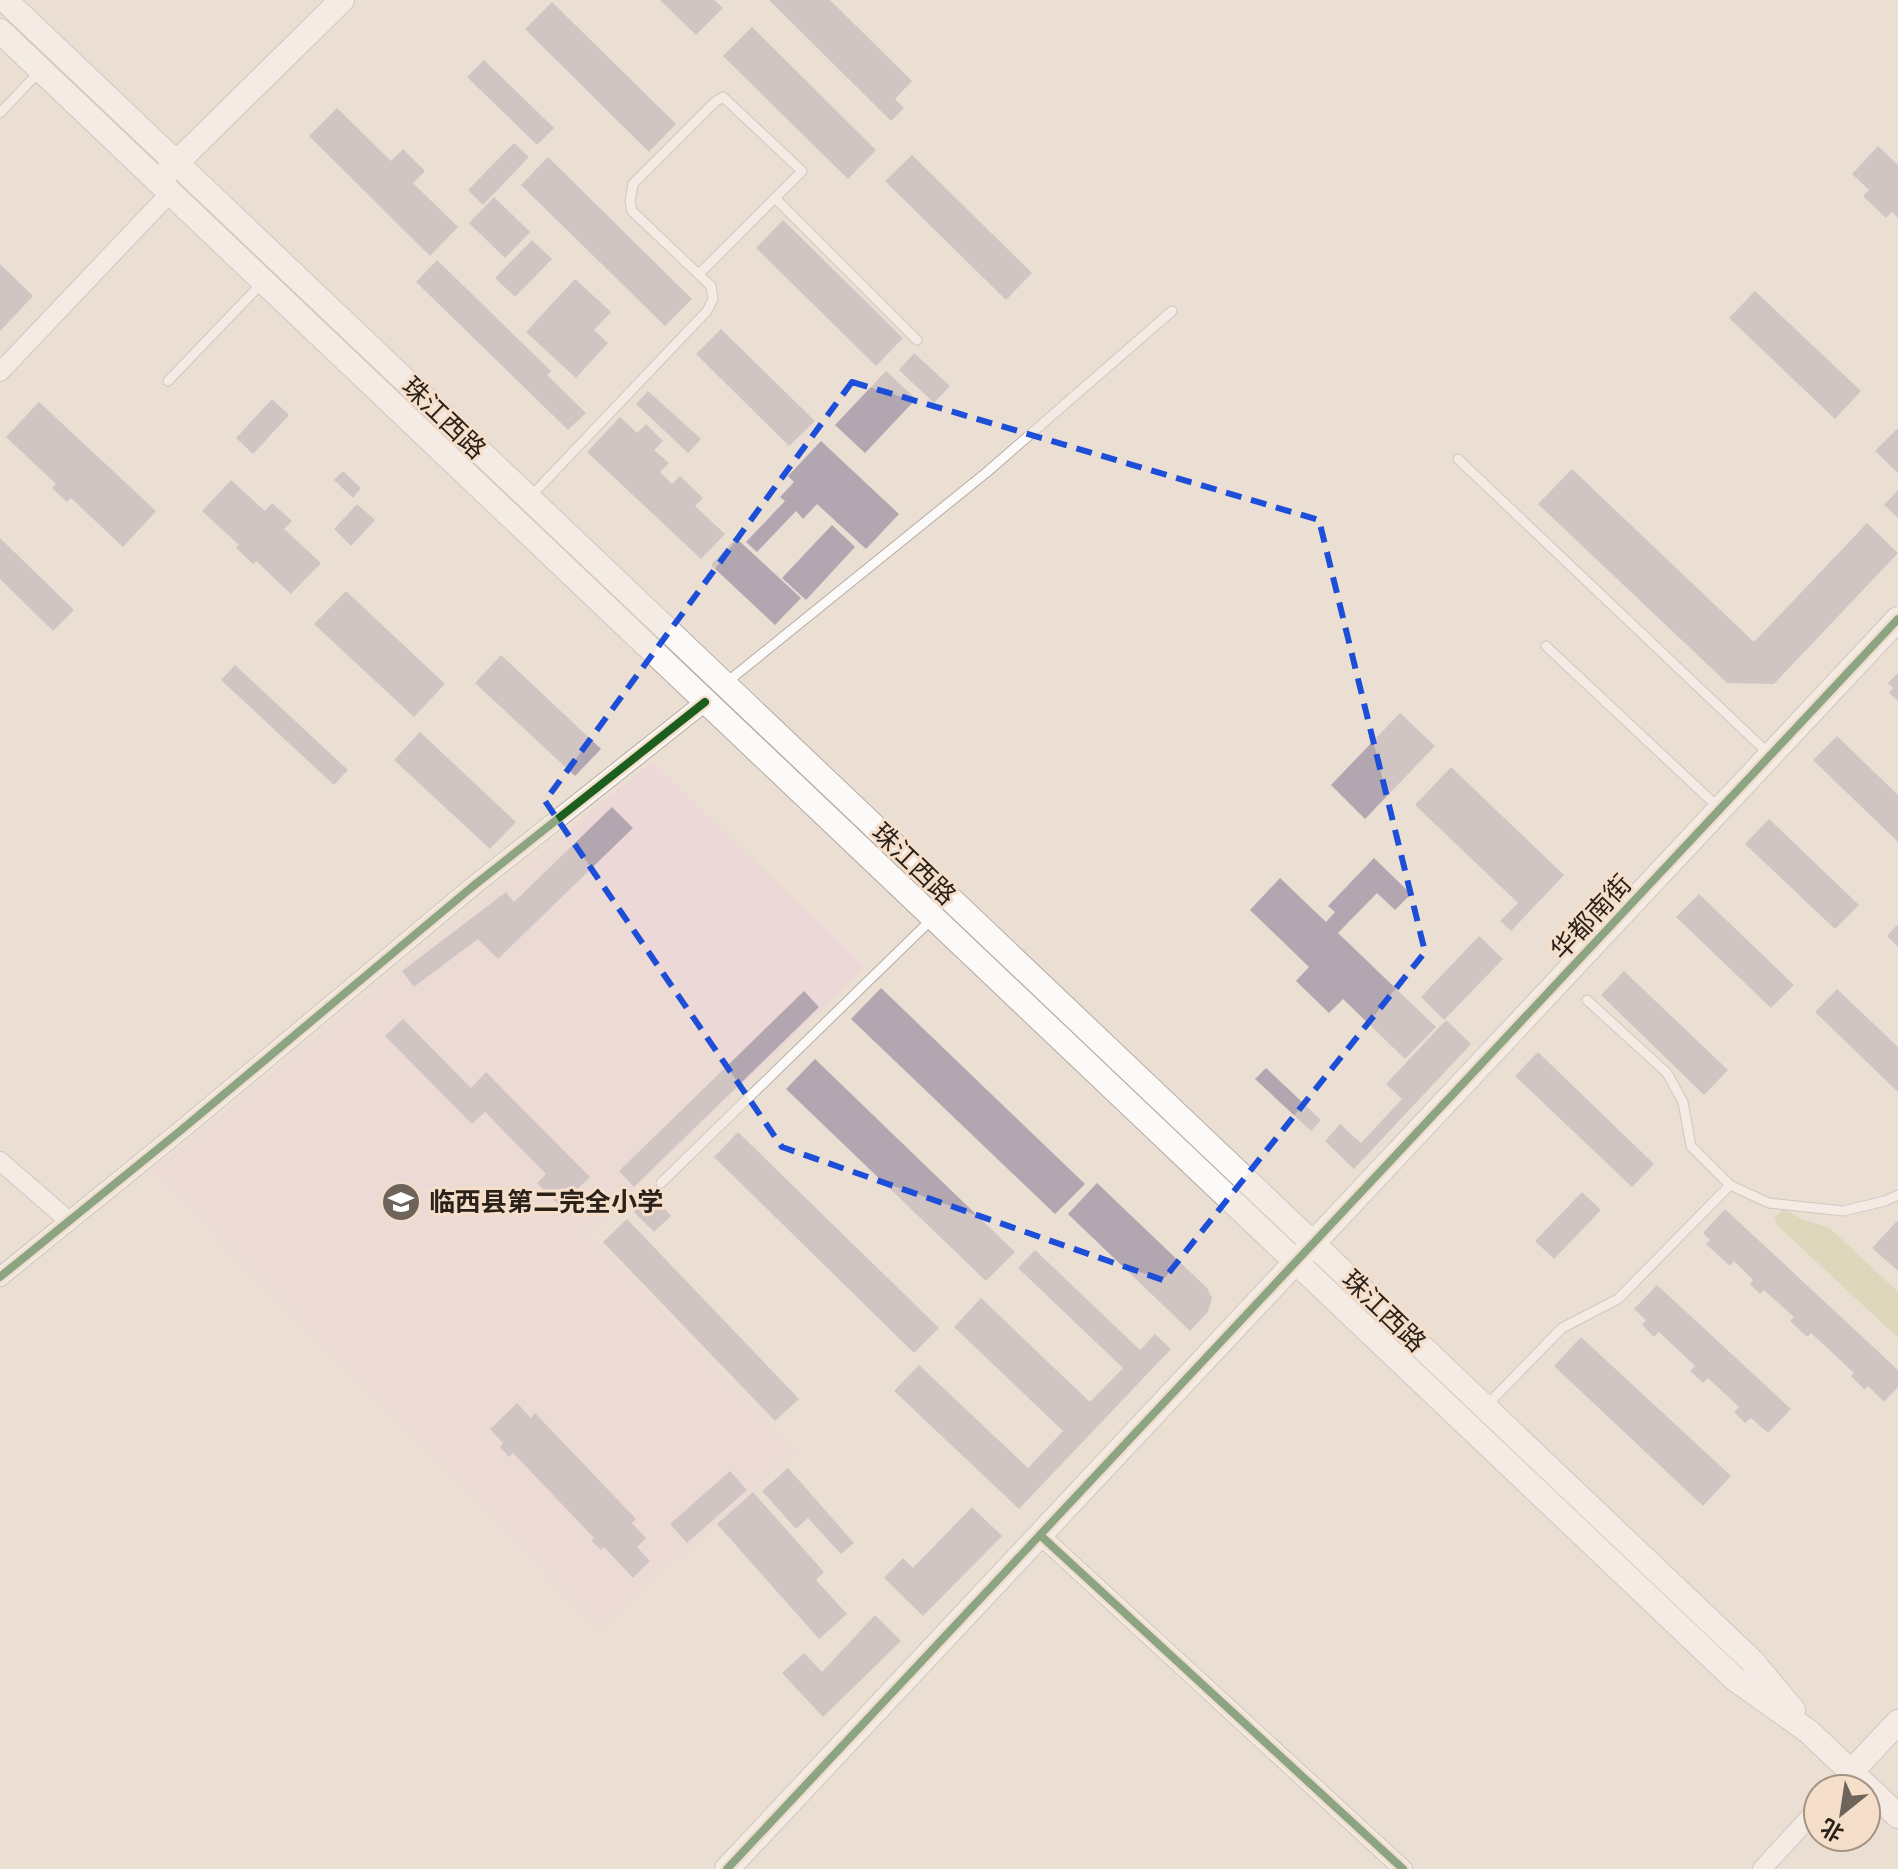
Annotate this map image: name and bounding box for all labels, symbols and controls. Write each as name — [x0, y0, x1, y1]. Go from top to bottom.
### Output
street label: 珠江西路 — [394, 369, 494, 467]
street label: 珠江西路 — [864, 815, 964, 913]
street label: 华都南街 — [1542, 867, 1640, 967]
school or university icon: 临西县第二完全小学 — [380, 1181, 422, 1223]
place label: 临西县第二完全小学 — [429, 1184, 663, 1220]
street label: 珠江西路 — [1334, 1262, 1434, 1360]
north arrow — [1802, 1773, 1882, 1853]
text: 北 — [1815, 1811, 1850, 1849]

